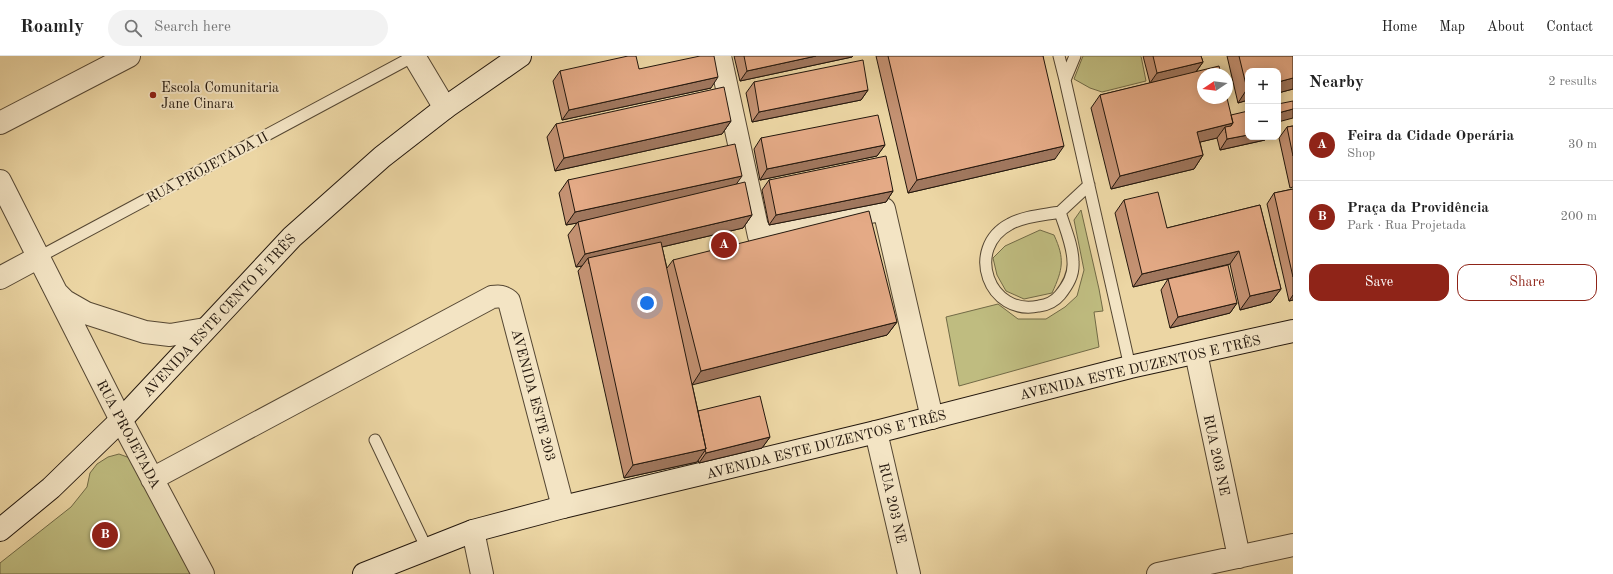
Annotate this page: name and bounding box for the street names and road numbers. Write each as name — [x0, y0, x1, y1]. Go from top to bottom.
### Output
street label: RUA PROJETADA II — [144, 130, 271, 206]
street label: AVENIDA ESTE CENTO E TRÊS — [138, 229, 299, 400]
street label: AVENIDA ESTE 203 — [509, 328, 557, 463]
street label: AVENIDA ESTE DUZENTOS E TRÊS — [1018, 330, 1262, 403]
street label: RUA PROJETADA — [94, 378, 163, 491]
street label: AVENIDA ESTE DUZENTOS E TRÊS — [704, 405, 948, 482]
street label: RUA 203 NE — [1201, 413, 1231, 497]
street label: RUA 203 NE — [876, 461, 908, 545]

